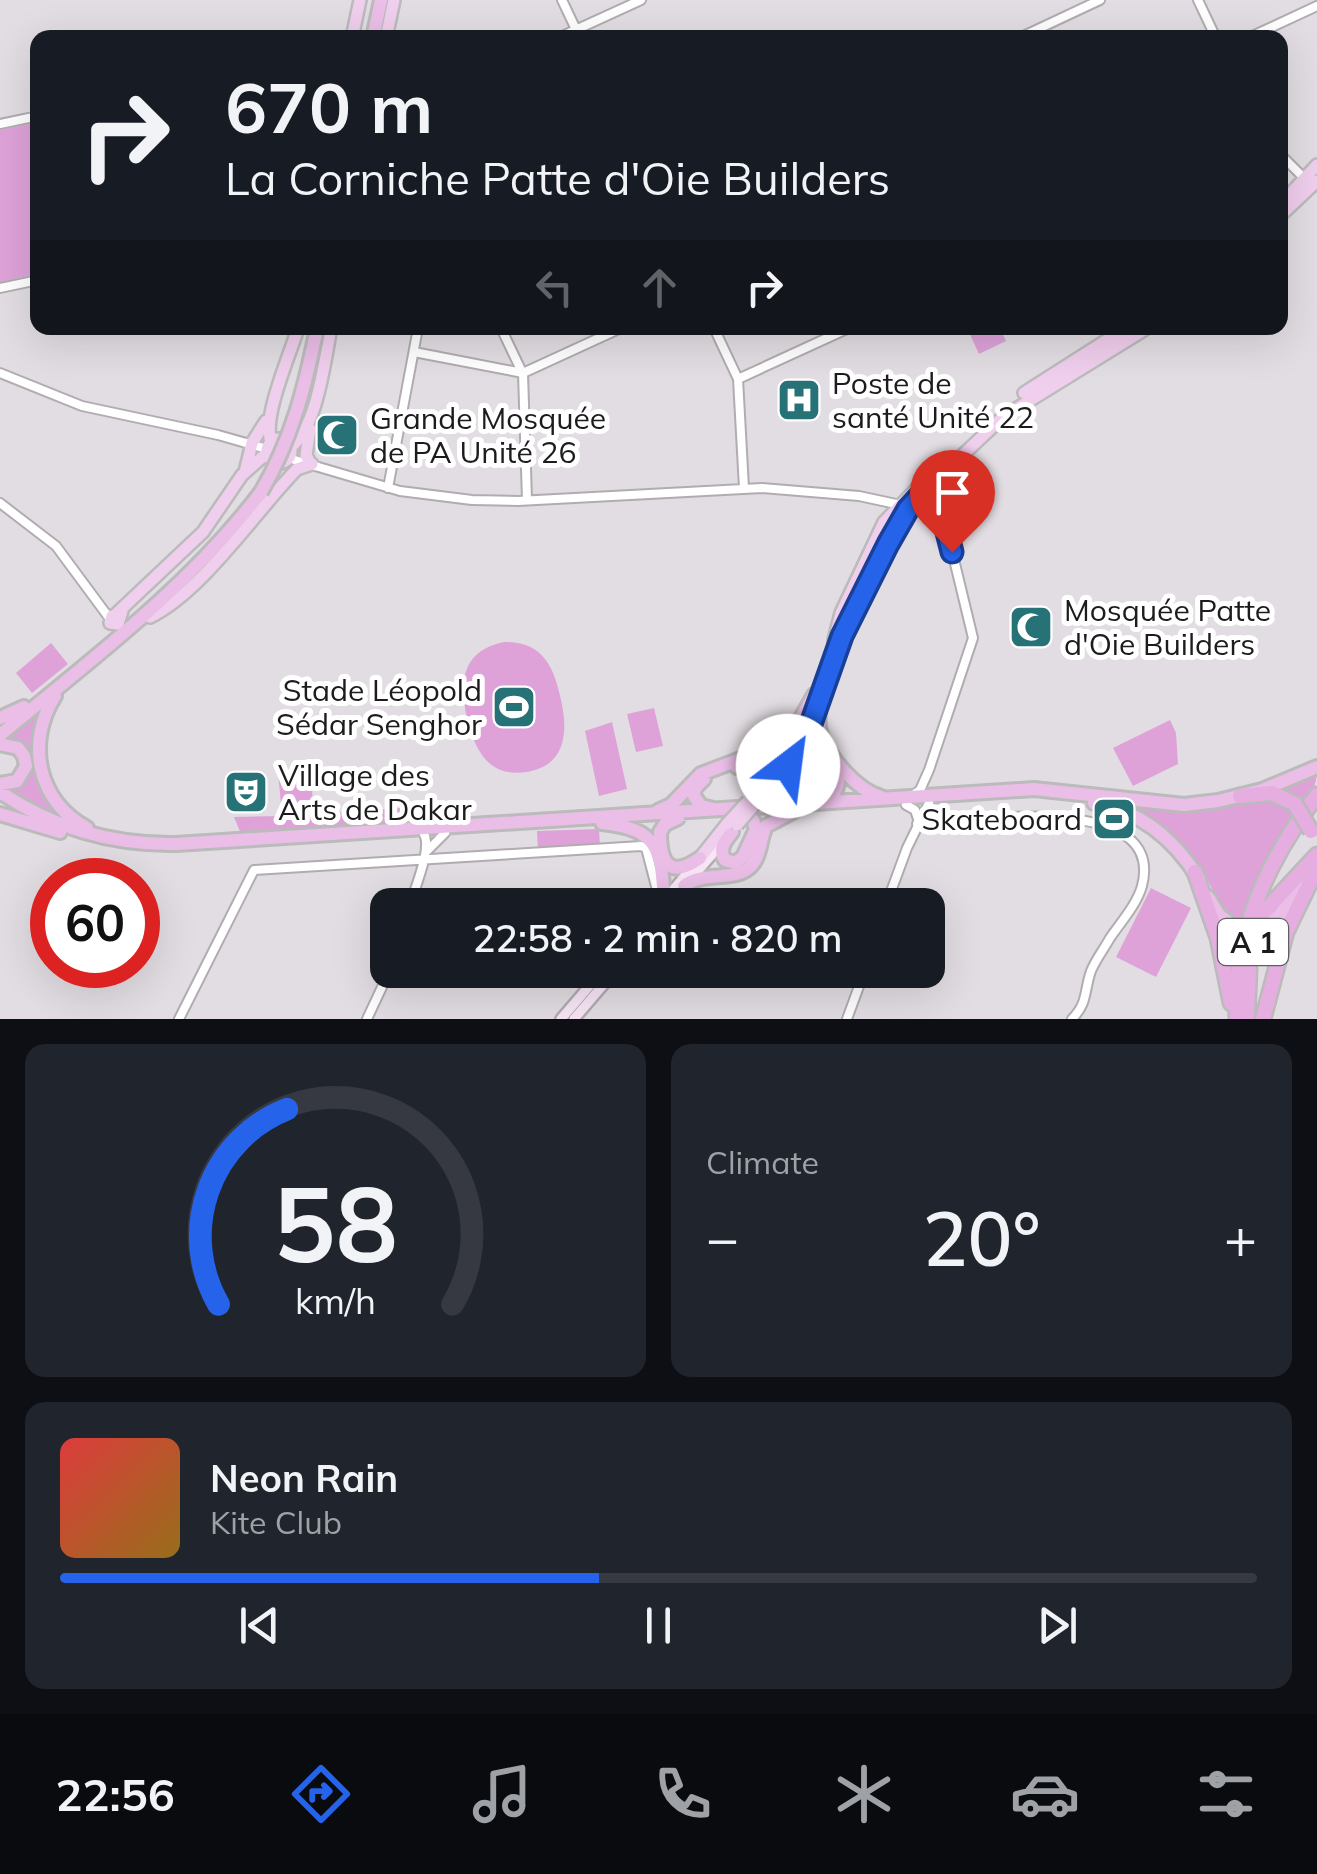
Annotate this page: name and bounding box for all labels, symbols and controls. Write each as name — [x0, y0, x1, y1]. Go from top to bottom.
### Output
text: 670 m — [225, 63, 433, 151]
icon: right — [60, 70, 190, 200]
text: La Corniche Patte d'Oie Builders — [225, 150, 890, 206]
icon: left — [527, 260, 582, 315]
icon: ahead — [632, 260, 687, 315]
icon: right — [737, 260, 792, 315]
place label: Poste de santé Unité 22 — [832, 364, 1034, 436]
hospital icon: Poste de santé Unité 22 — [776, 377, 822, 423]
place label: Grande Mosquée de PA Unité 26 — [370, 399, 606, 471]
mosque icon: Grande Mosquée de PA Unité 26 — [314, 412, 360, 458]
pin — [910, 450, 995, 553]
icon: arrive — [925, 465, 980, 520]
place label: Mosquée Patte d'Oie Builders — [1064, 591, 1271, 663]
mosque icon: Mosquée Patte d'Oie Builders — [1008, 604, 1054, 650]
place label: Stade Léopold Sédar Senghor — [276, 671, 482, 743]
sports icon: Stade Léopold Sédar Senghor — [491, 684, 537, 730]
position arrow — [736, 714, 840, 818]
place label: Village des Arts de Dakar — [278, 756, 472, 828]
theatre icon: Village des Arts de Dakar — [223, 769, 269, 815]
sports icon: Skateboard — [1091, 796, 1137, 842]
place label: Skateboard — [922, 800, 1082, 838]
speed limit sign: 60 — [30, 858, 160, 988]
text: 22:58 · 2 min · 820 m — [472, 914, 843, 962]
road number: A 1 — [1218, 919, 1288, 965]
text: Climate — [706, 1142, 819, 1182]
text: 58 — [273, 1157, 398, 1288]
text: 20° — [922, 1191, 1041, 1285]
text: − — [706, 1203, 739, 1272]
text: + — [1224, 1203, 1257, 1272]
text: km/h — [295, 1278, 376, 1323]
text: Neon Rain — [210, 1454, 398, 1502]
text: Kite Club — [210, 1502, 342, 1542]
icon: previous — [232, 1598, 287, 1653]
icon: pause — [631, 1598, 686, 1653]
icon: next — [1030, 1598, 1085, 1653]
icon: directions — [286, 1759, 356, 1829]
icon: music — [467, 1759, 537, 1829]
icon: phone — [648, 1759, 718, 1829]
icon: climate — [829, 1759, 899, 1829]
icon: car — [1010, 1759, 1080, 1829]
icon: filters — [1191, 1759, 1261, 1829]
text: 22:56 — [56, 1766, 175, 1822]

